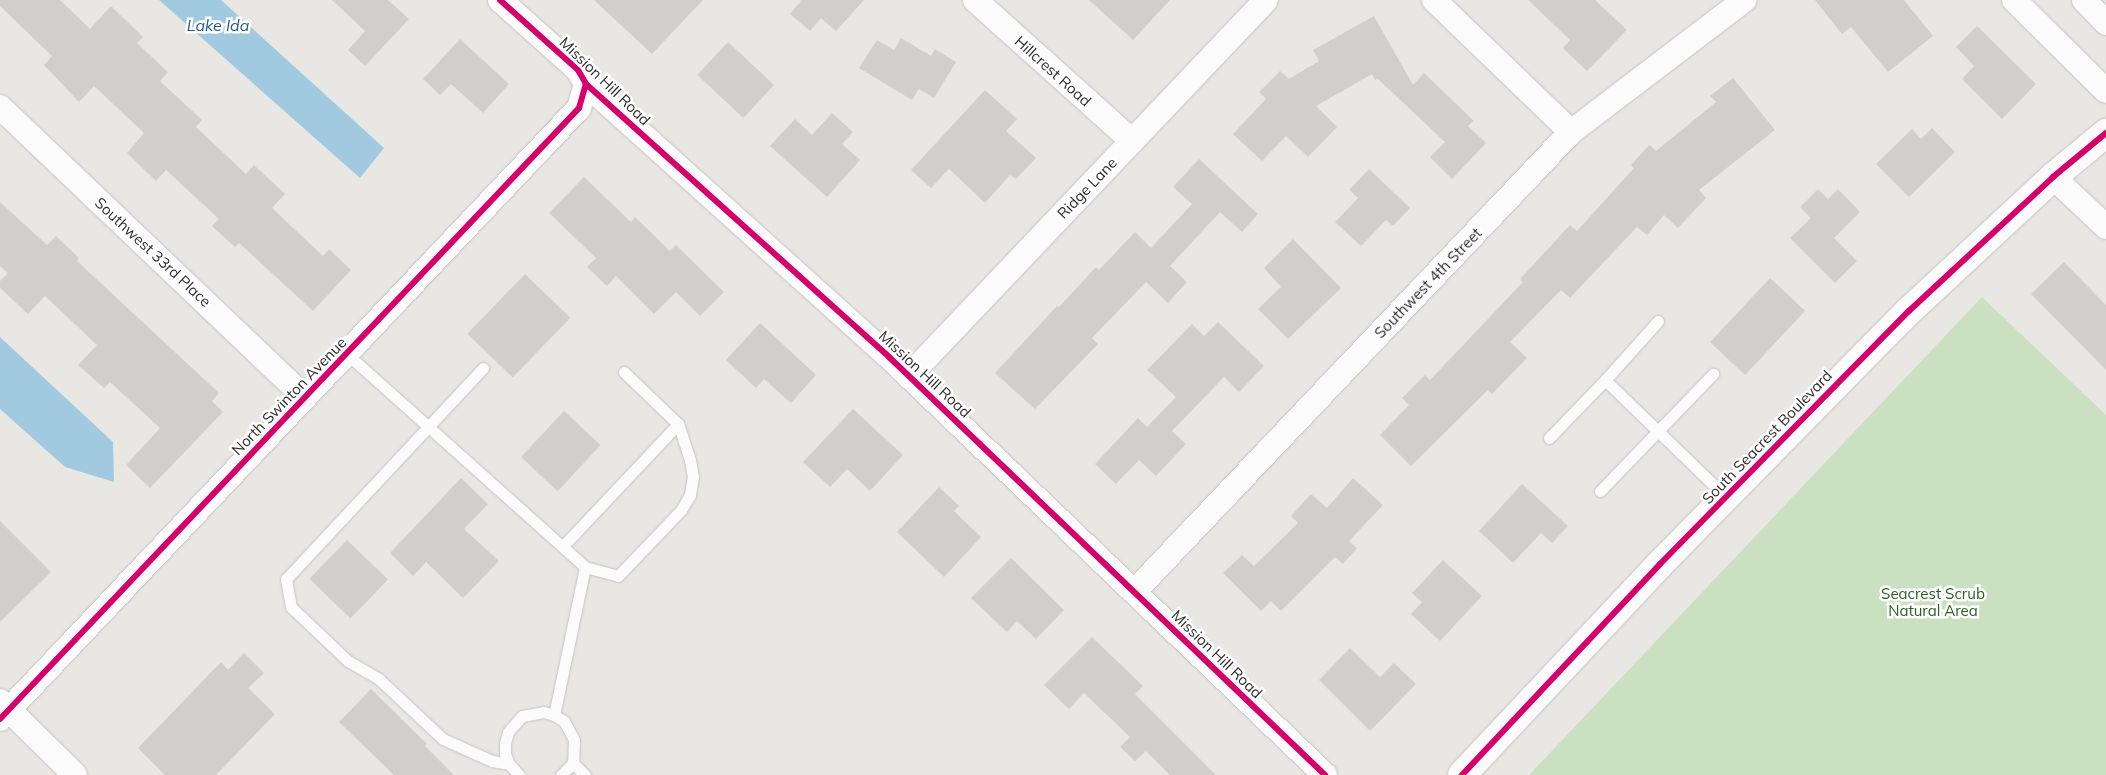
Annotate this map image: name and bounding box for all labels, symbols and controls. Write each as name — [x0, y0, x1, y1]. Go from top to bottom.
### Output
water label: Lake Ida — [187, 15, 249, 35]
street label: Hillcrest Road — [1011, 32, 1095, 110]
street label: Mission Hill Road — [556, 33, 654, 129]
street label: Ridge Lane — [1053, 154, 1121, 222]
street label: Southwest 33rd Place — [91, 194, 215, 310]
street label: Southwest 4th Street — [1371, 224, 1485, 342]
street label: Mission Hill Road — [875, 327, 975, 421]
street label: North Swinton Avenue — [228, 333, 350, 459]
street label: South Seacrest Boulevard — [1698, 366, 1836, 508]
park label: Seacrest Scrub Natural Area — [1881, 584, 1985, 619]
street label: Mission Hill Road — [1168, 606, 1266, 702]

